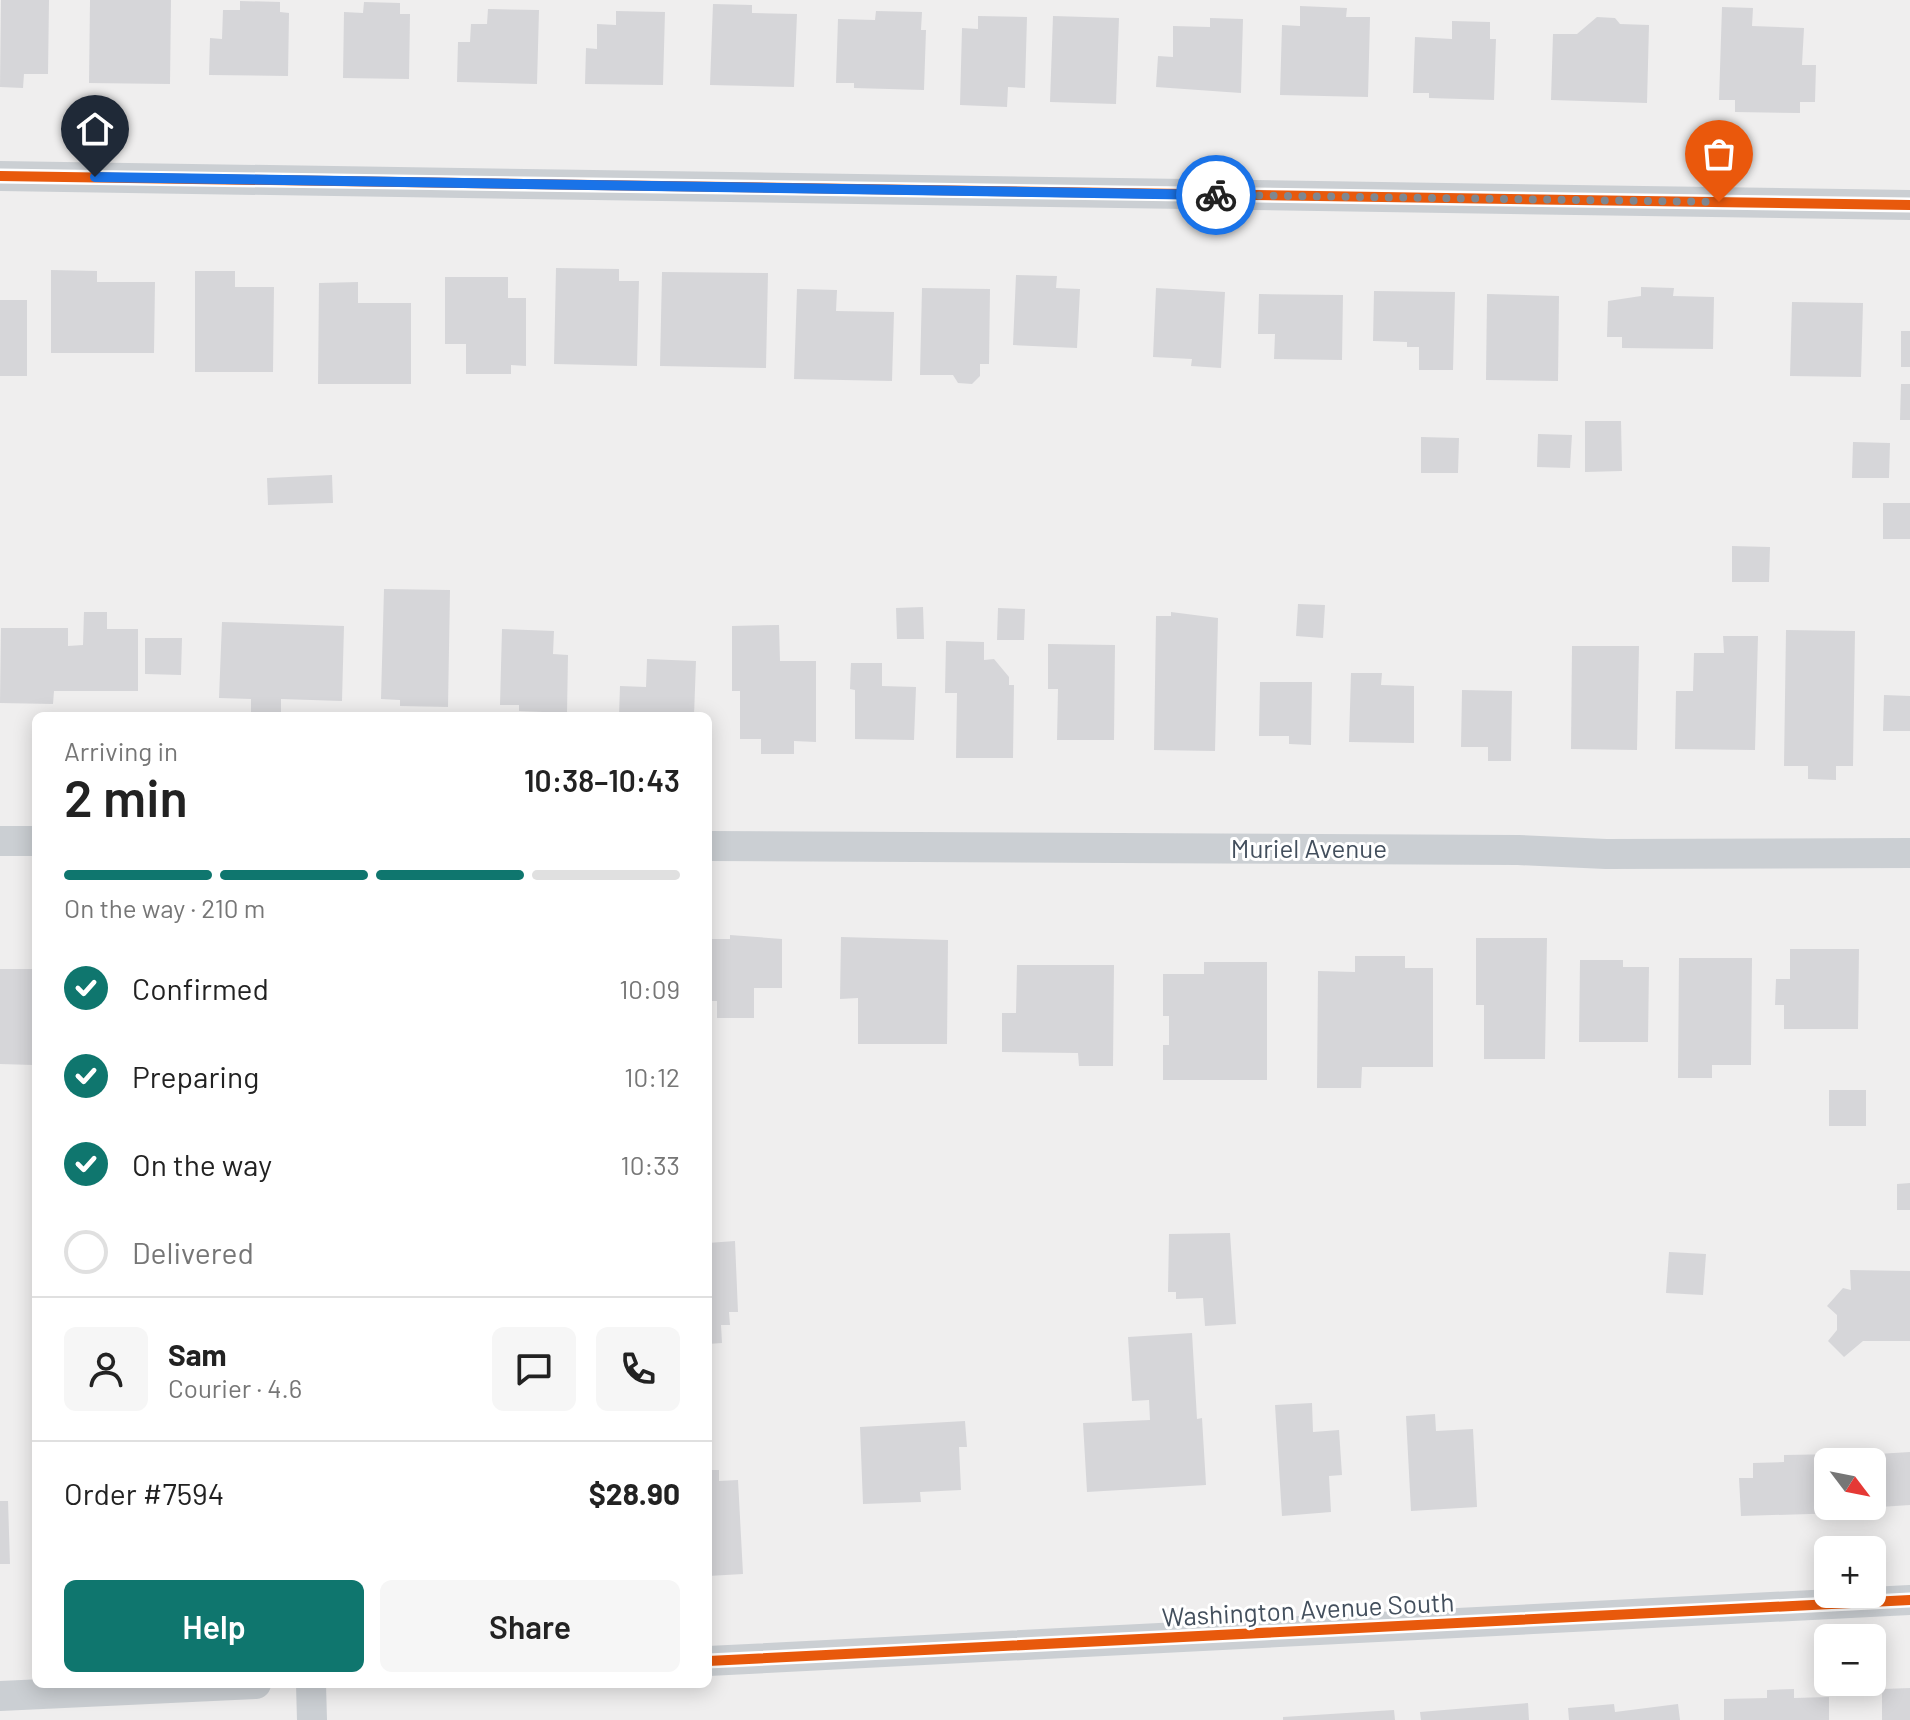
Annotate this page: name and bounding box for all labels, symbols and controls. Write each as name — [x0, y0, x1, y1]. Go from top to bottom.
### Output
pin — [61, 95, 129, 177]
icon: home — [73, 107, 117, 151]
pin — [1685, 120, 1753, 202]
icon: bag — [1697, 132, 1741, 176]
courier — [1176, 155, 1256, 235]
icon: bike — [1194, 173, 1238, 217]
text: Arriving in — [64, 735, 178, 766]
text: 10:38–10:43 — [524, 762, 680, 798]
text: 2 min — [64, 765, 188, 827]
street label: Muriel Avenue — [1231, 832, 1387, 863]
text: On the way · 210 m — [64, 892, 265, 923]
icon: check — [64, 966, 108, 1010]
text: Confirmed — [132, 970, 269, 1006]
text: 10:09 — [619, 973, 680, 1004]
icon: check — [64, 1054, 108, 1098]
text: Preparing — [132, 1058, 259, 1094]
text: 10:12 — [624, 1061, 680, 1092]
icon: check — [64, 1142, 108, 1186]
text: On the way — [132, 1146, 272, 1182]
text: 10:33 — [621, 1149, 680, 1180]
text: Delivered — [132, 1234, 254, 1270]
button: person — [64, 1327, 148, 1411]
button: chat — [492, 1327, 576, 1411]
button: phone — [596, 1327, 680, 1411]
text: Sam — [168, 1336, 227, 1372]
text: Courier · 4.6 — [168, 1372, 302, 1403]
north arrow — [1814, 1448, 1886, 1520]
map controls — [1814, 1448, 1886, 1696]
text: Order #7594 — [64, 1475, 224, 1511]
text: $28.90 — [589, 1475, 680, 1511]
button: + — [1814, 1536, 1886, 1608]
button: Help — [64, 1580, 364, 1672]
button: Share — [380, 1580, 680, 1672]
street label: Washington Avenue South — [1161, 1585, 1455, 1632]
button: − — [1814, 1624, 1886, 1696]

